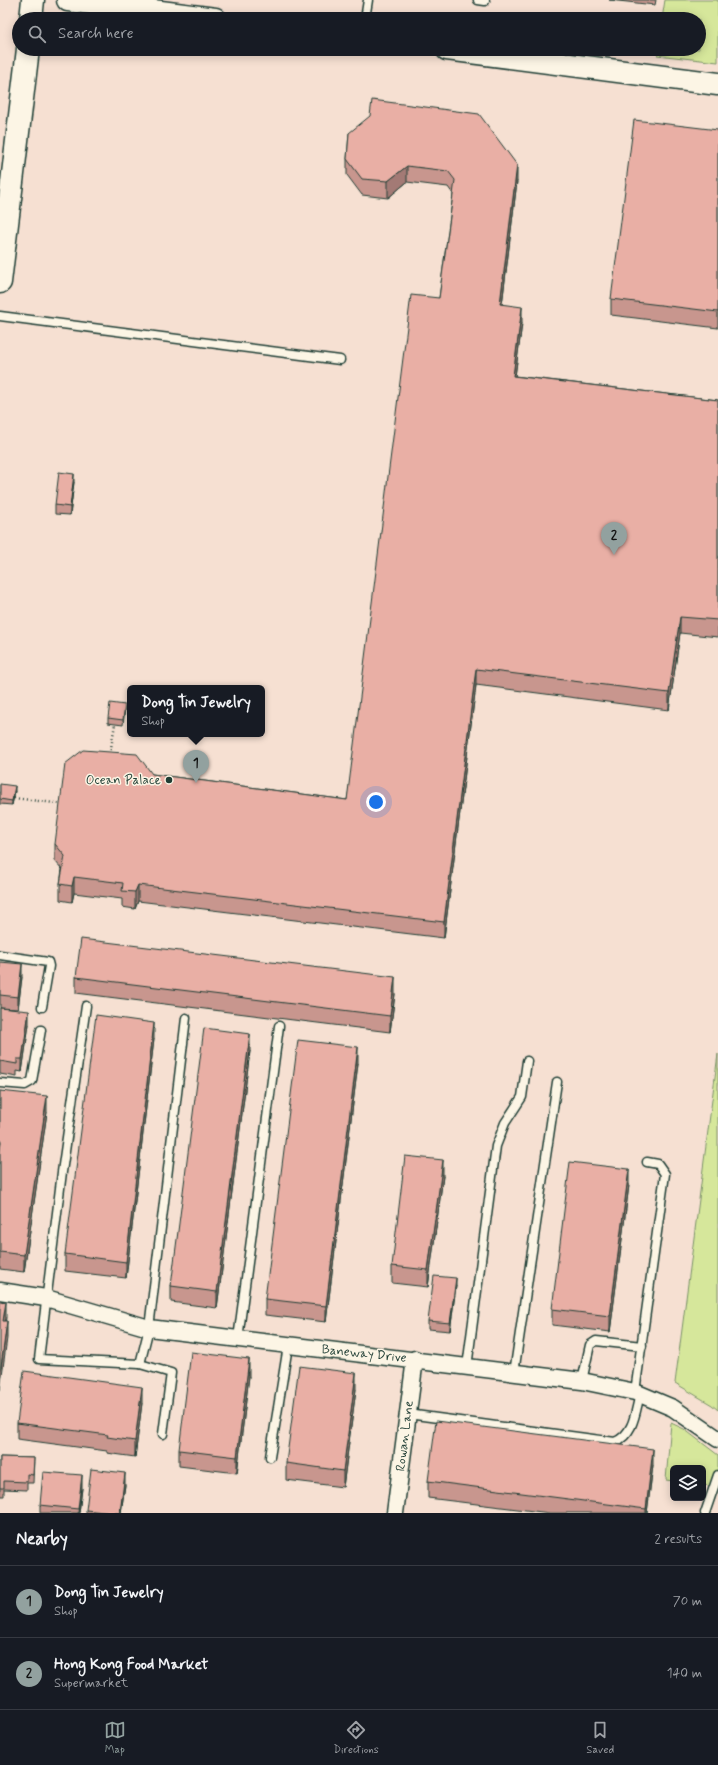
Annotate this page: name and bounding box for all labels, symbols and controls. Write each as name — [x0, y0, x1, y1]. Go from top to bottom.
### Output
search box — [12, 12, 706, 56]
icon: search — [26, 23, 48, 45]
text: Search here — [58, 24, 134, 44]
pin: 2 — [601, 522, 627, 555]
popup — [127, 685, 265, 737]
text: Dong Tin Jewelry — [141, 693, 251, 713]
text: Shop — [141, 713, 165, 730]
pin: 1 — [183, 750, 209, 783]
place label: Ocean Palace — [86, 772, 161, 789]
marker: Ocean Palace — [164, 775, 174, 785]
your location — [366, 792, 386, 812]
street label: Baneway Drive — [321, 1341, 407, 1367]
street label: Rowan Lane — [392, 1400, 418, 1472]
map controls — [670, 1465, 706, 1501]
button: layers — [670, 1465, 706, 1501]
text: Nearby — [16, 1528, 68, 1550]
text: 2 results — [655, 1531, 702, 1548]
text: Dong Tin Jewelry — [54, 1583, 164, 1603]
text: 1 — [26, 1593, 32, 1610]
text: 70 m — [673, 1593, 702, 1610]
text: Shop — [54, 1603, 78, 1620]
text: Hong Kong Food Market — [54, 1655, 208, 1675]
text: 2 — [26, 1665, 32, 1682]
text: 140 m — [667, 1665, 702, 1682]
text: Supermarket — [54, 1675, 128, 1692]
tab: Map — [104, 1719, 126, 1757]
tab: Directions — [333, 1719, 379, 1757]
tab: Saved — [586, 1719, 614, 1757]

